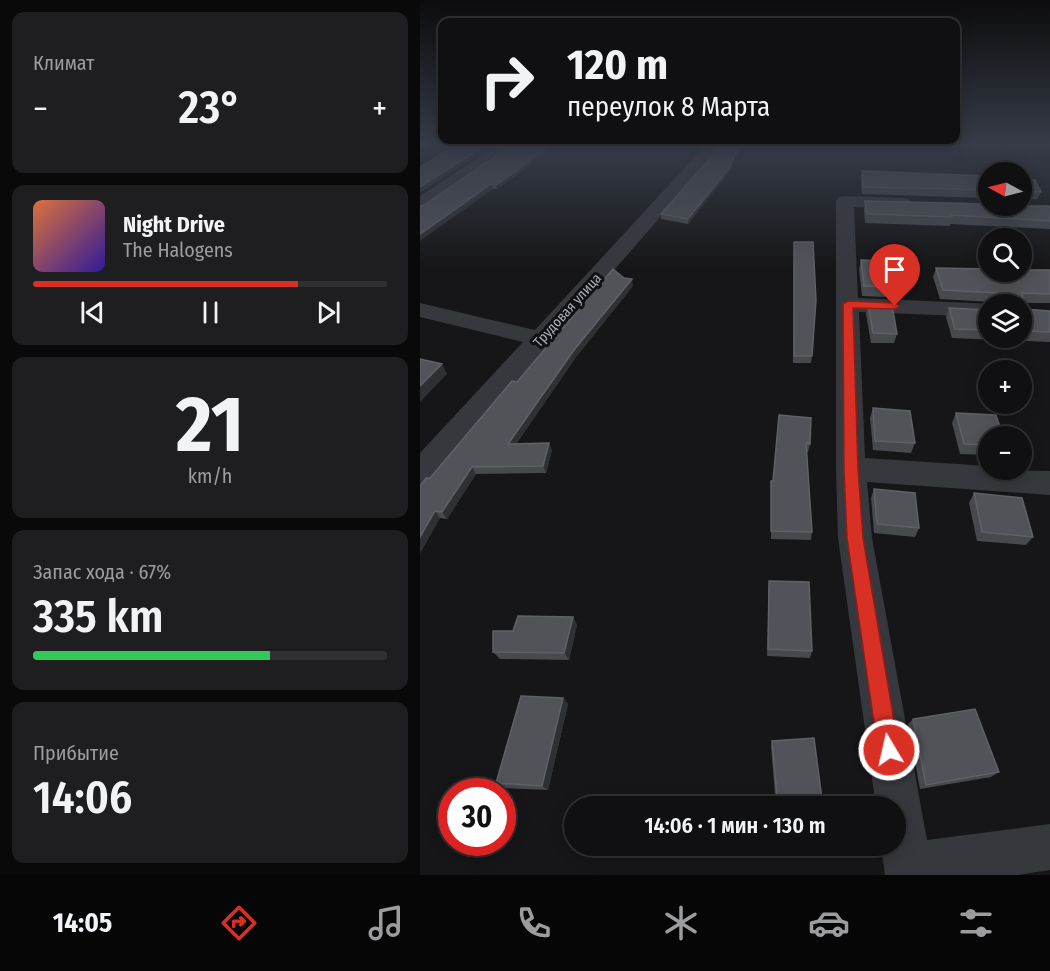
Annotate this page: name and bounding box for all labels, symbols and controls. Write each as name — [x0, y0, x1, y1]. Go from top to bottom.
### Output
text: 120 m — [567, 40, 668, 90]
icon: right — [468, 42, 546, 120]
text: Климат — [33, 51, 94, 75]
text: 23° — [179, 81, 241, 135]
text: − — [33, 89, 48, 129]
text: + — [372, 89, 387, 129]
text: переулок 8 Марта — [567, 91, 770, 123]
north arrow — [978, 162, 1032, 216]
map controls — [978, 162, 1032, 480]
text: Night Drive — [123, 211, 225, 238]
button: search — [978, 228, 1032, 282]
text: The Halogens — [123, 238, 233, 262]
pin — [869, 244, 920, 306]
icon: arrive — [878, 253, 911, 286]
street label: Трудовая улица — [530, 270, 605, 351]
button: layers — [978, 294, 1032, 348]
icon: previous — [76, 296, 109, 329]
icon: pause — [194, 296, 227, 329]
icon: next — [312, 296, 345, 329]
button: + — [978, 360, 1032, 414]
text: 21 — [176, 378, 244, 472]
button: − — [978, 426, 1032, 480]
text: km/h — [188, 464, 232, 488]
text: Запас хода · 67% — [33, 560, 171, 584]
text: 335 km — [33, 590, 163, 644]
position arrow — [857, 718, 921, 782]
text: Прибытие — [33, 741, 119, 765]
text: 14:06 — [33, 771, 132, 825]
speed limit sign: 30 — [438, 778, 516, 856]
text: 14:06 · 1 мин · 130 m — [644, 812, 826, 839]
icon: directions — [218, 902, 260, 944]
icon: music — [365, 902, 407, 944]
icon: phone — [513, 902, 555, 944]
icon: climate — [660, 902, 702, 944]
icon: car — [808, 902, 850, 944]
icon: filters — [955, 902, 997, 944]
text: 14:05 — [53, 907, 112, 939]

